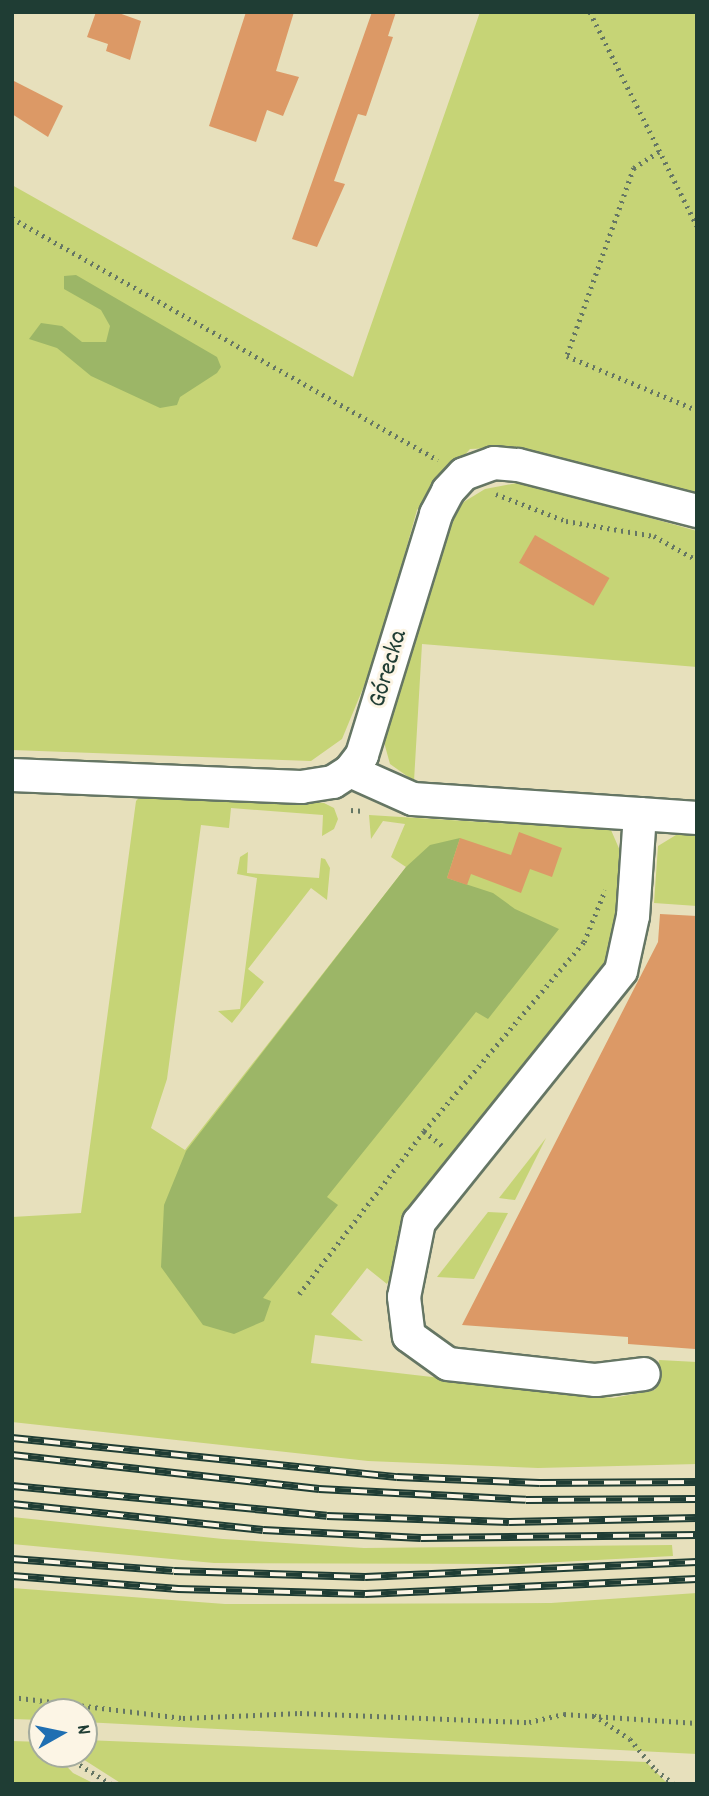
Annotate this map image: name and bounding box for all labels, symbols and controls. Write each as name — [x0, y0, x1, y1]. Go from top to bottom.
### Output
street label: Górecka — [363, 627, 415, 711]
north arrow — [28, 1698, 98, 1768]
text: N — [68, 1723, 96, 1737]

